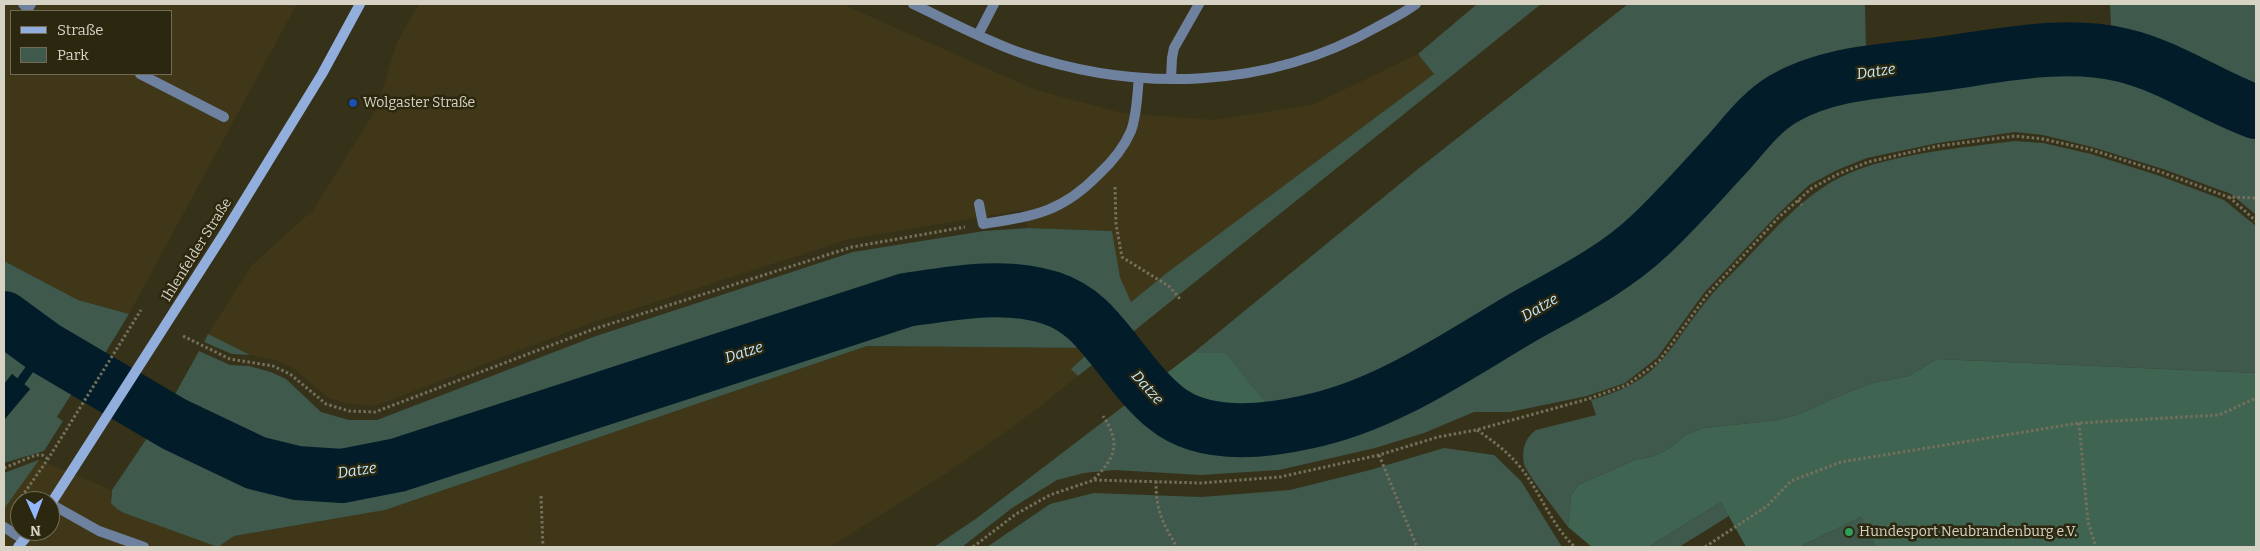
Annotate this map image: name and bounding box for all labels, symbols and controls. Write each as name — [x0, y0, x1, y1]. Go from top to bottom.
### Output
legend — [10, 10, 172, 75]
text: Straße — [57, 21, 103, 39]
text: Park — [57, 46, 89, 64]
water label: Datze — [1855, 60, 1897, 84]
place label: Wolgaster Straße — [363, 95, 475, 111]
marker: Wolgaster Straße — [347, 97, 359, 109]
street label: Ihlenfelder Straße — [158, 195, 236, 305]
water label: Datze — [1519, 290, 1561, 326]
water label: Datze — [723, 338, 765, 368]
water label: Datze — [1127, 367, 1167, 409]
water label: Datze — [336, 459, 378, 483]
north arrow — [10, 491, 60, 541]
text: N — [30, 522, 41, 539]
place label: Hundesport Neubrandenburg e.V. — [1859, 524, 2077, 540]
marker: Hundesport Neubrandenburg e.V. — [1843, 526, 1855, 538]

